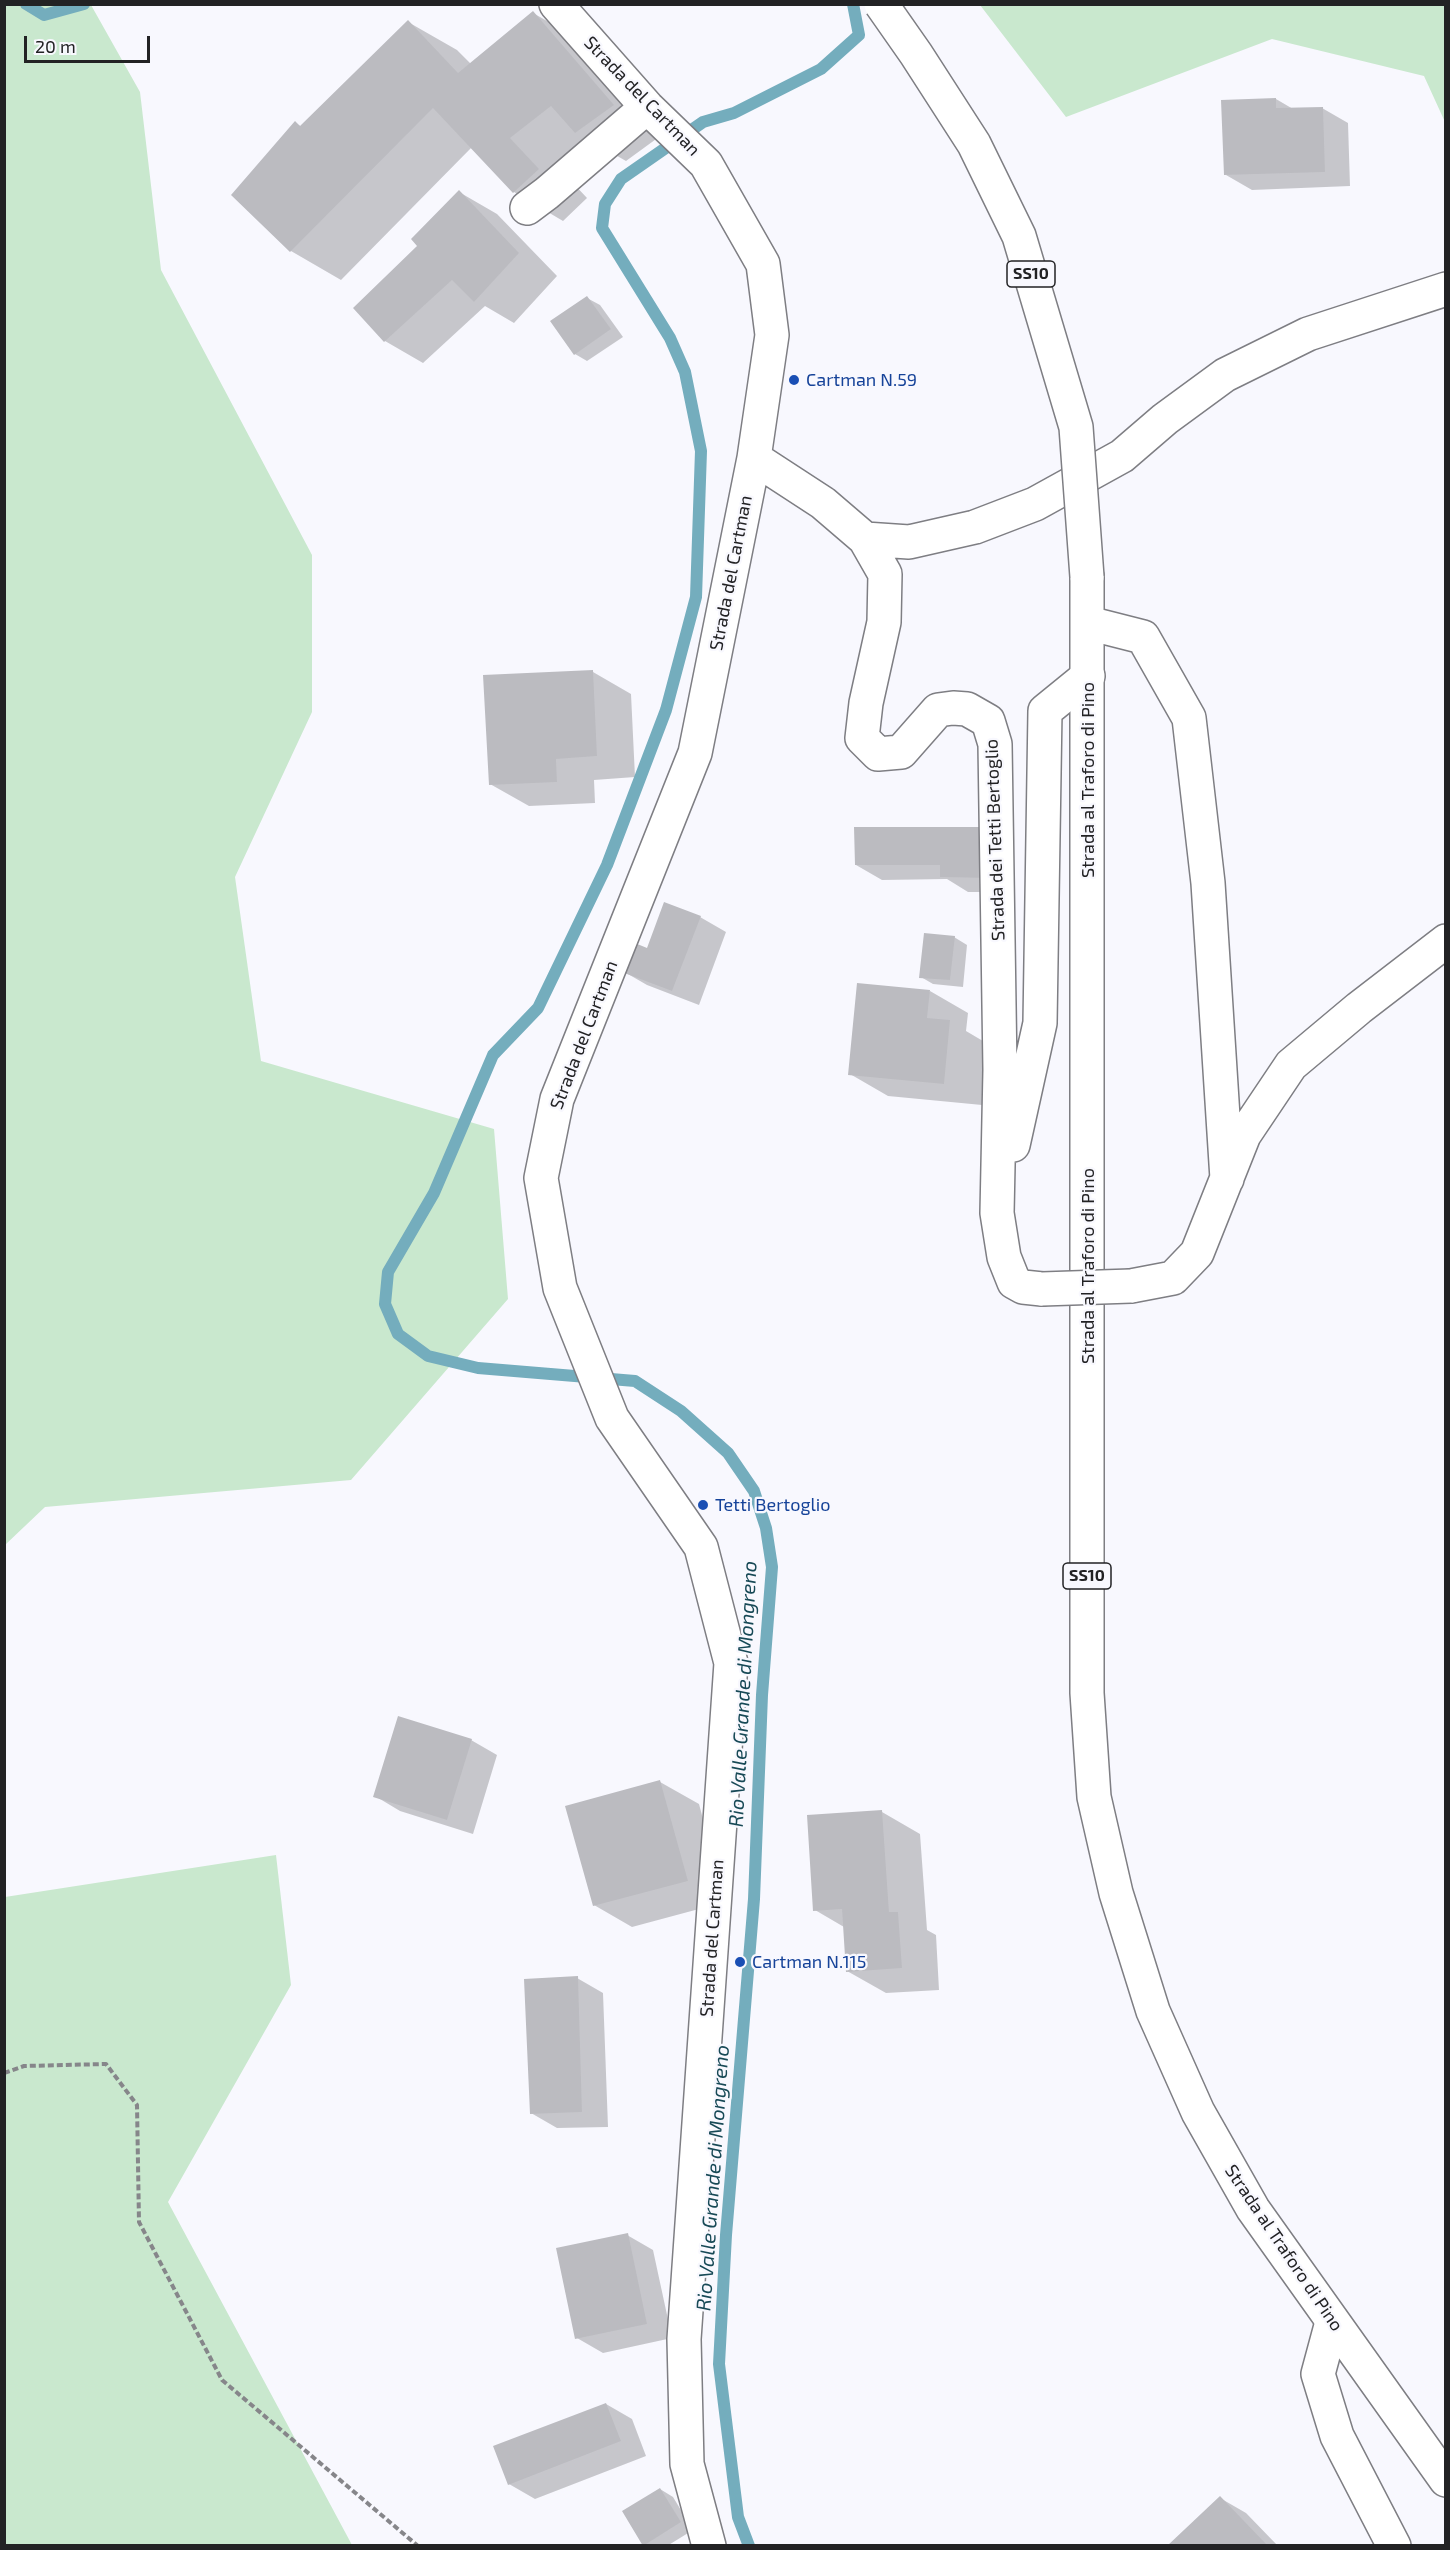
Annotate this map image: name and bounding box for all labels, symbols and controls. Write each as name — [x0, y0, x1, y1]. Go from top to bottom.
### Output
scale bar — [27, 24, 153, 62]
street label: Strada del Cartman — [579, 32, 705, 160]
text: 20 m — [35, 35, 76, 57]
road number: SS10 — [1007, 261, 1055, 287]
place label: Cartman N.59 — [806, 369, 917, 391]
marker: Cartman N.59 — [787, 373, 801, 387]
street label: Strada del Cartman — [705, 493, 757, 653]
street label: Strada al Traforo di Pino — [1077, 682, 1099, 878]
street label: Strada dei Tetti Bertoglio — [981, 739, 1009, 941]
street label: Strada del Cartman — [546, 957, 622, 1113]
street label: Strada al Traforo di Pino — [1077, 1168, 1099, 1364]
place label: Tetti Bertoglio — [715, 1494, 831, 1516]
marker: Tetti Bertoglio — [696, 1498, 710, 1512]
water label: Rio Valle Grande di Mongreno — [724, 1560, 762, 1828]
road number: SS10 — [1063, 1563, 1111, 1589]
street label: Strada del Cartman — [696, 1859, 728, 2017]
place label: Cartman N.115 — [752, 1951, 866, 1973]
marker: Cartman N.115 — [733, 1955, 747, 1969]
water label: Rio Valle Grande di Mongreno — [692, 2044, 734, 2312]
street label: Strada al Traforo di Pino — [1220, 2161, 1348, 2335]

